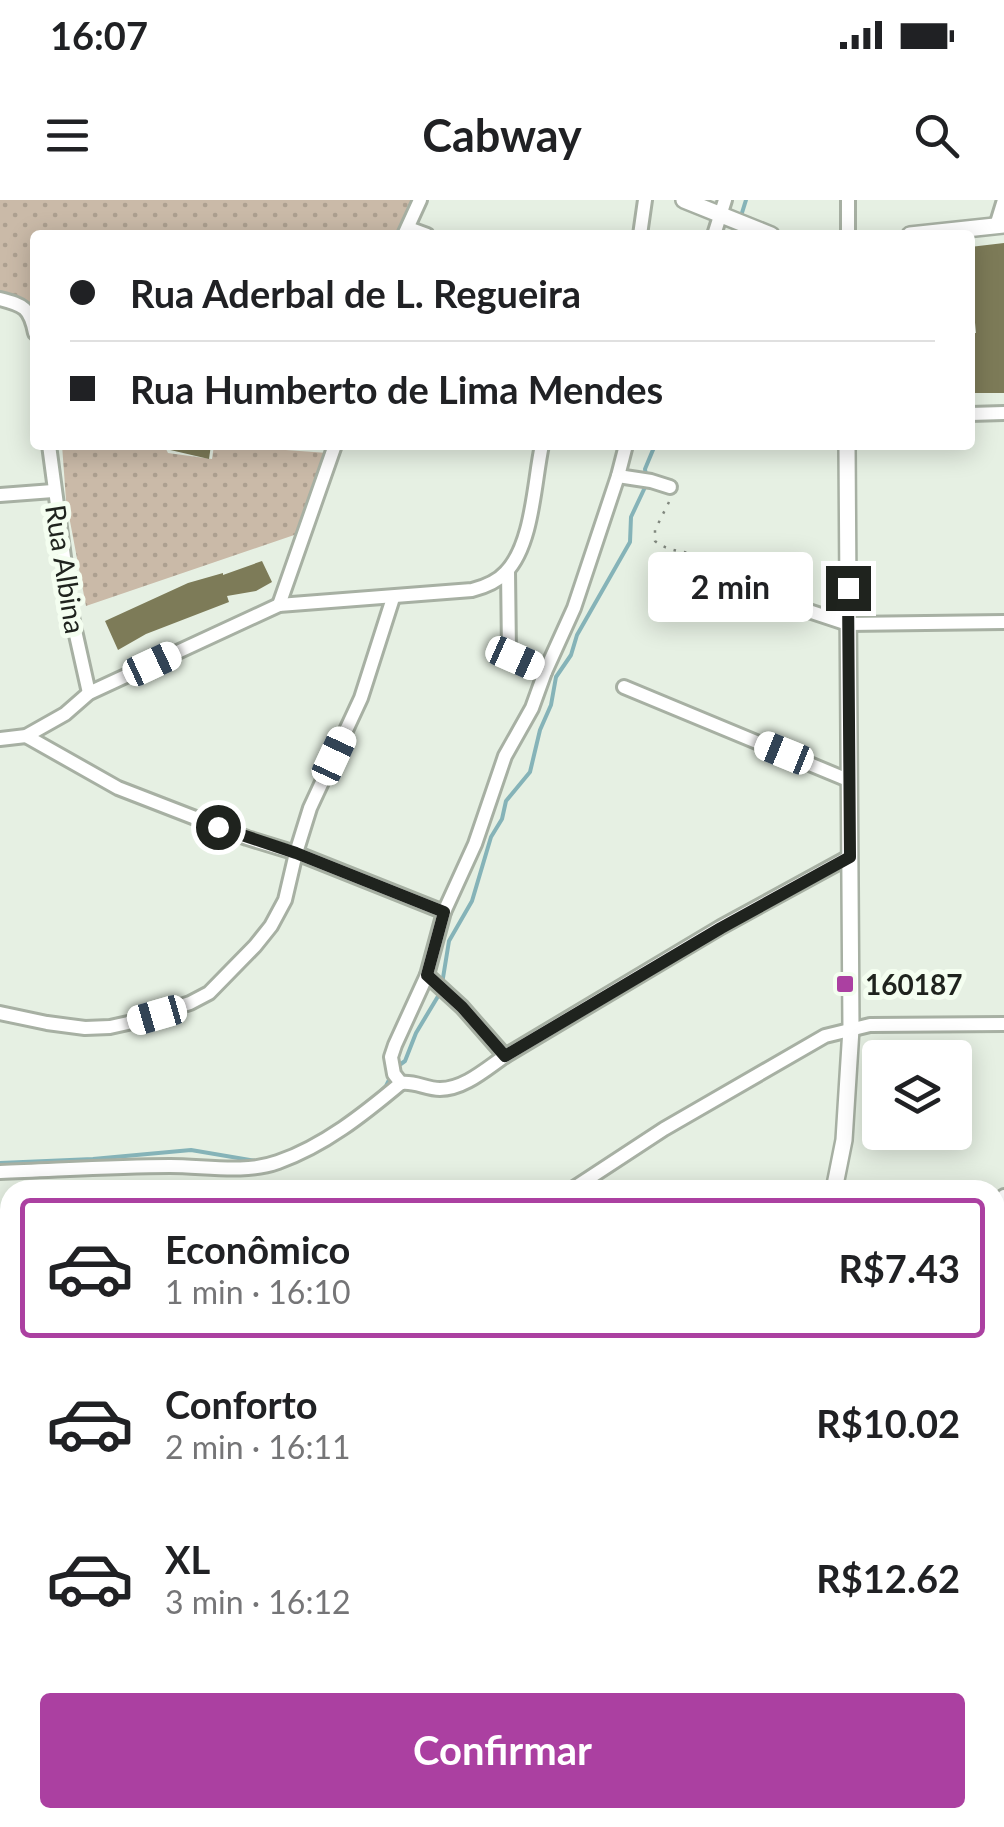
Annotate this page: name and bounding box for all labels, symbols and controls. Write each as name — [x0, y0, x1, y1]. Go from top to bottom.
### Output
text: 16:07 — [50, 12, 148, 58]
icon: menu — [40, 108, 95, 163]
text: Cabway — [422, 108, 582, 162]
icon: search — [909, 108, 964, 163]
text: Rua Aderbal de L. Regueira — [130, 270, 581, 316]
text: Rua Humberto de Lima Mendes — [130, 366, 663, 412]
street label: Rua Albina — [39, 502, 93, 636]
callout: 2 min — [648, 553, 813, 623]
route end — [826, 566, 871, 611]
text: 2 min — [691, 567, 770, 606]
car — [481, 632, 549, 684]
car — [118, 638, 186, 690]
car — [308, 722, 360, 790]
car — [751, 728, 817, 778]
route start — [196, 805, 241, 850]
place label: 160187 — [865, 967, 962, 1001]
marker: 160187 — [834, 973, 856, 995]
car — [124, 992, 190, 1038]
map controls — [862, 1040, 972, 1150]
button: layers — [862, 1040, 972, 1150]
icon: car — [45, 1223, 135, 1313]
text: Econômico — [165, 1226, 350, 1272]
text: R$7.43 — [838, 1245, 960, 1291]
text: 1 min · 16:10 — [165, 1272, 351, 1311]
icon: car — [45, 1378, 135, 1468]
text: Conforto — [165, 1381, 318, 1427]
text: R$10.02 — [816, 1400, 960, 1446]
text: 2 min · 16:11 — [165, 1427, 351, 1466]
icon: car — [45, 1533, 135, 1623]
text: XL — [165, 1536, 210, 1582]
text: R$12.62 — [816, 1555, 960, 1601]
text: 3 min · 16:12 — [165, 1582, 351, 1621]
button: Confirmar — [40, 1693, 965, 1808]

